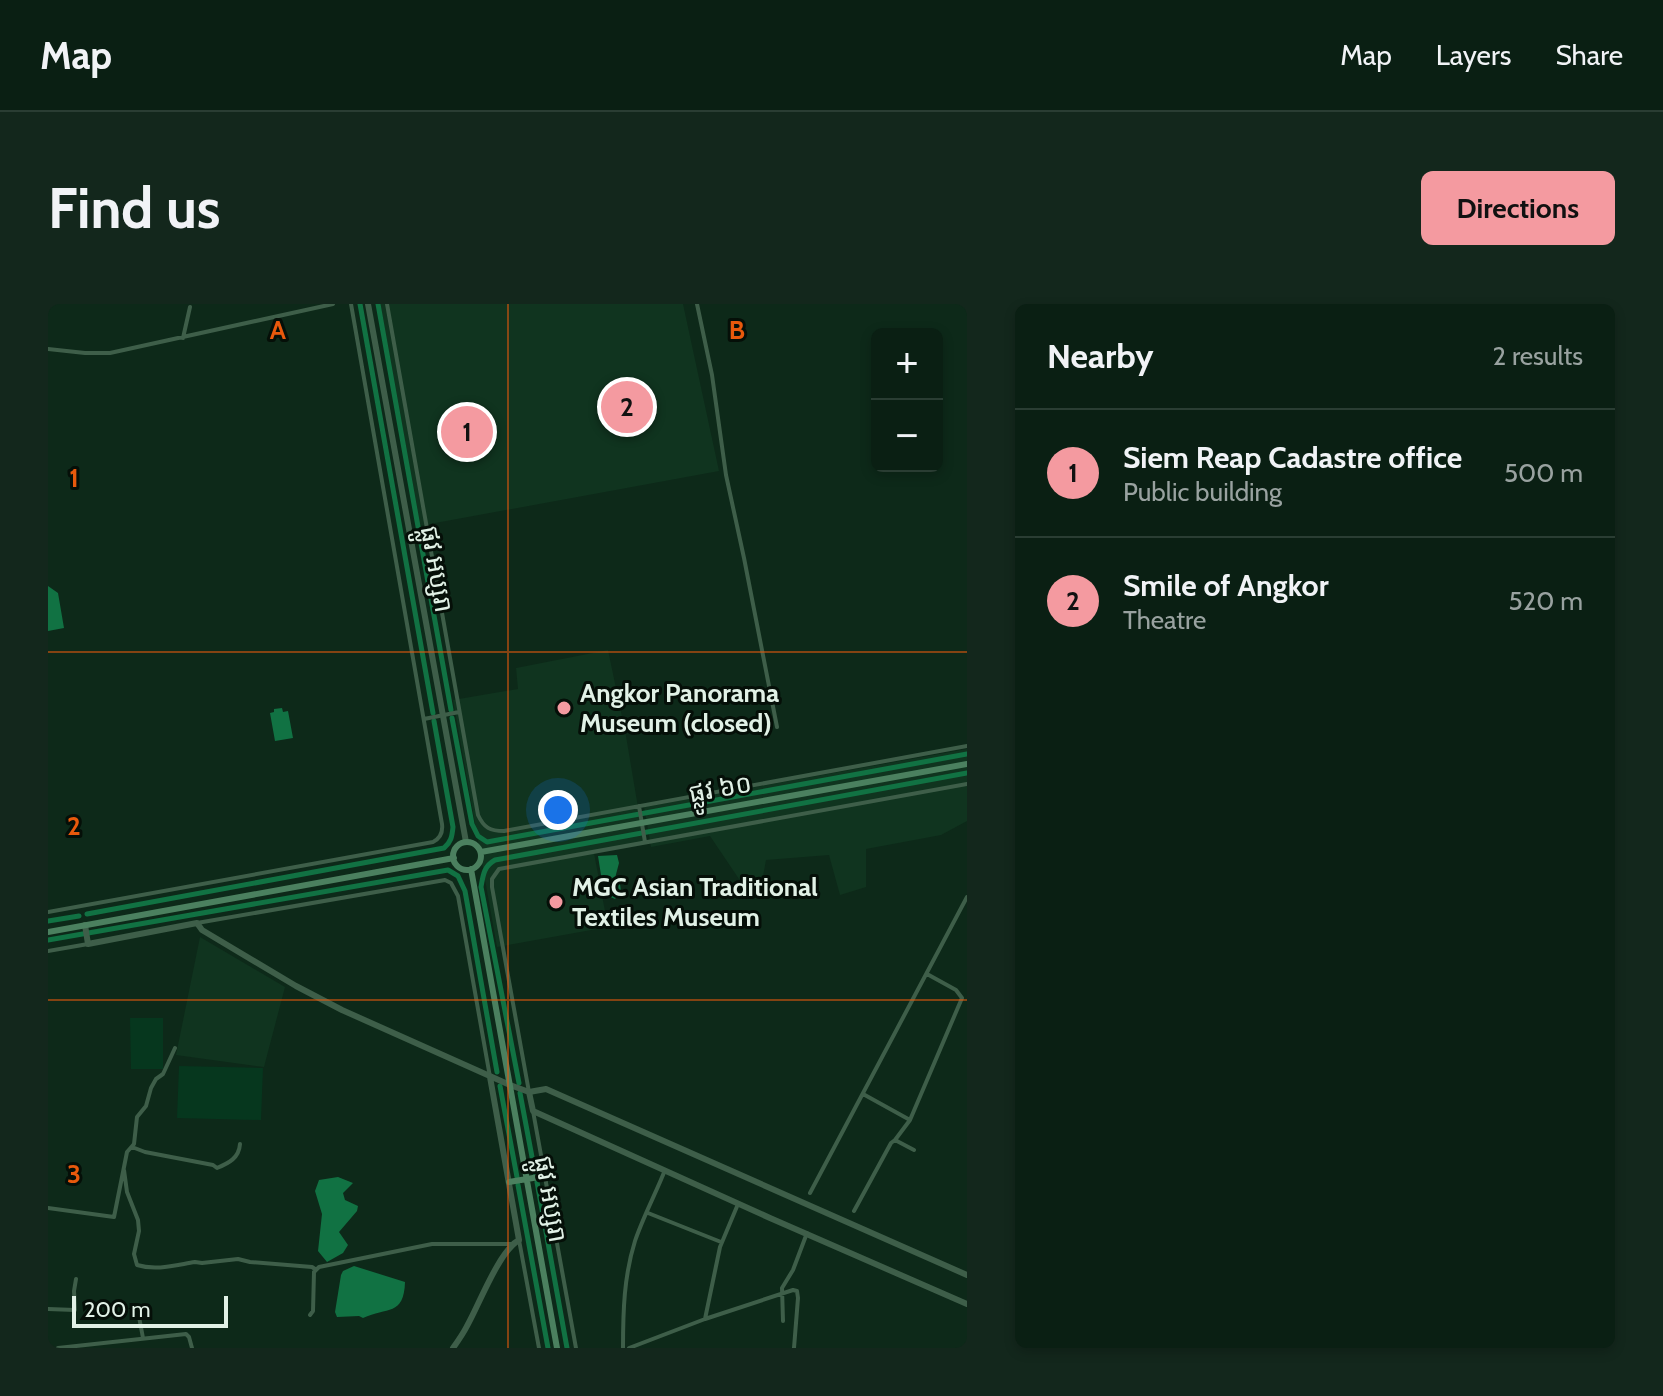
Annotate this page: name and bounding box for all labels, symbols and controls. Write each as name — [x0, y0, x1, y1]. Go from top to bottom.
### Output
text: Map — [40, 32, 112, 79]
text: Map — [1340, 38, 1392, 72]
text: Layers — [1436, 38, 1511, 72]
text: Share — [1555, 38, 1623, 72]
button: Directions — [1421, 171, 1615, 245]
text: Find us — [48, 174, 221, 242]
text: A — [270, 314, 287, 346]
text: B — [729, 314, 745, 346]
map controls — [871, 328, 943, 472]
button: + — [871, 328, 943, 400]
text: Nearby — [1047, 335, 1154, 377]
text: 2 results — [1492, 340, 1583, 372]
pin: 2 — [601, 377, 653, 437]
button: − — [871, 400, 943, 472]
pin: 1 — [441, 402, 493, 462]
text: Siem Reap Cadastre office — [1123, 439, 1462, 476]
text: 1 — [1068, 457, 1078, 489]
text: 500 m — [1504, 457, 1583, 489]
text: 1 — [69, 462, 79, 494]
text: Public building — [1123, 476, 1282, 508]
street label: ផ្លូវ អប្សរា — [406, 523, 460, 616]
text: Smile of Angkor — [1123, 567, 1329, 604]
text: 2 — [1066, 585, 1080, 617]
text: 520 m — [1509, 585, 1583, 617]
text: Theatre — [1123, 604, 1206, 636]
place label: Angkor Panorama Museum (closed) — [580, 677, 779, 739]
marker: Angkor Panorama Museum (closed) — [555, 699, 573, 717]
street label: ផ្លូវ ៦០ — [686, 767, 756, 817]
your location — [538, 790, 578, 830]
text: 2 — [67, 810, 81, 842]
place label: MGC Asian Traditional Textiles Museum — [572, 871, 818, 933]
marker: MGC Asian Traditional Textiles Museum — [547, 893, 565, 911]
street label: ផ្លូវ អប្សរា — [520, 1153, 574, 1246]
text: 3 — [67, 1158, 81, 1190]
scale bar — [72, 1292, 228, 1328]
text: 200 m — [84, 1296, 150, 1323]

